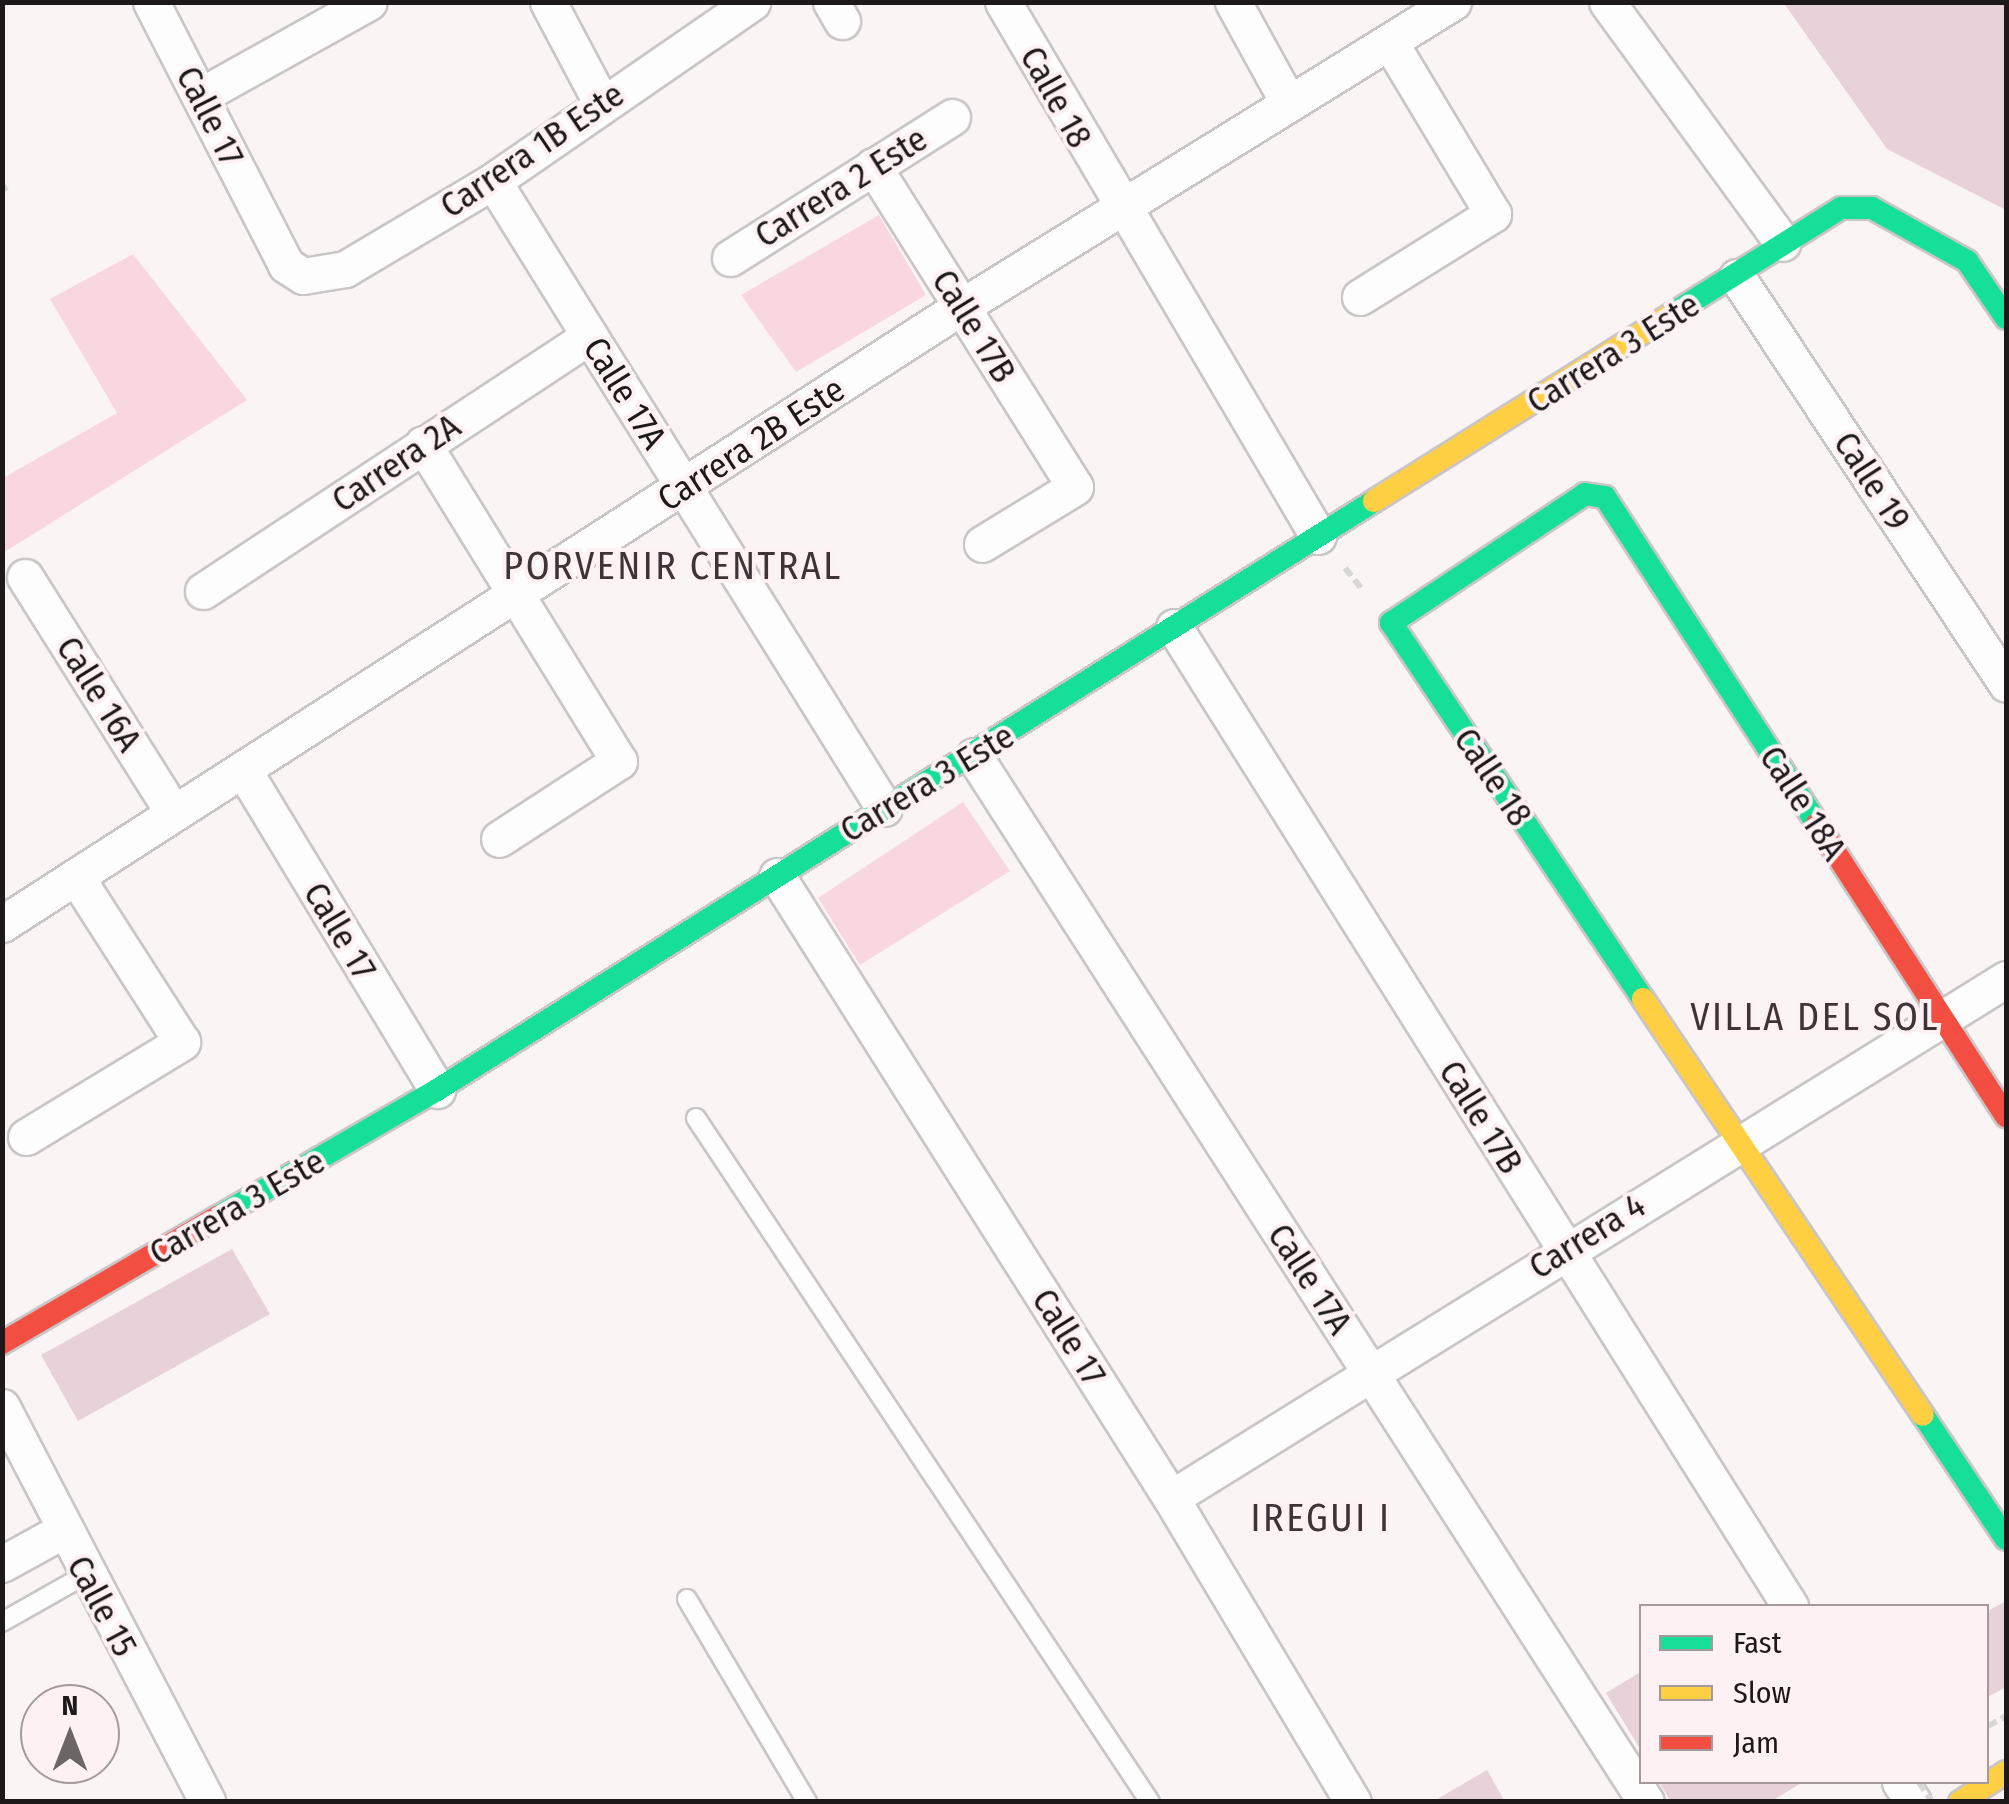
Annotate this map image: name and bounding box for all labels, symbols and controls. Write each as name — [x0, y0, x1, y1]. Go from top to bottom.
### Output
street label: Calle 18 — [1011, 39, 1101, 155]
street label: Calle 17 — [167, 59, 253, 173]
street label: Carrera 1B Este — [432, 73, 632, 227]
street label: Carrera 2 Este — [747, 118, 935, 256]
street label: Calle 17B — [923, 262, 1025, 390]
street label: Carrera 3 Este — [1519, 283, 1707, 423]
street label: Calle 17A — [575, 330, 675, 456]
street label: Carrera 2B Este — [650, 368, 852, 520]
street label: Carrera 2A — [324, 405, 468, 521]
street label: Calle 19 — [1825, 424, 1919, 538]
district label: PORVENIR CENTRAL — [503, 544, 843, 590]
street label: Calle 16A — [47, 629, 151, 759]
street label: Carrera 3 Este — [833, 715, 1021, 851]
street label: Calle 18 — [1445, 720, 1541, 834]
street label: Calle 18A — [1751, 738, 1855, 868]
street label: Calle 17 — [295, 875, 385, 987]
district label: VILLA DEL SOL — [1690, 995, 1940, 1041]
street label: Calle 17B — [1430, 1053, 1532, 1181]
street label: Carrera 3 Este — [142, 1140, 332, 1274]
street label: Carrera 4 — [1521, 1184, 1653, 1288]
street label: Calle 17A — [1259, 1216, 1361, 1342]
street label: Calle 17 — [1023, 1281, 1115, 1393]
district label: IREGUI I — [1251, 1496, 1391, 1542]
street label: Calle 15 — [58, 1549, 146, 1663]
legend — [1639, 1604, 1989, 1784]
text: Fast — [1733, 1625, 1781, 1661]
text: Slow — [1733, 1675, 1791, 1711]
north arrow — [20, 1684, 120, 1784]
text: N — [62, 1689, 78, 1722]
text: Jam — [1733, 1725, 1779, 1761]

